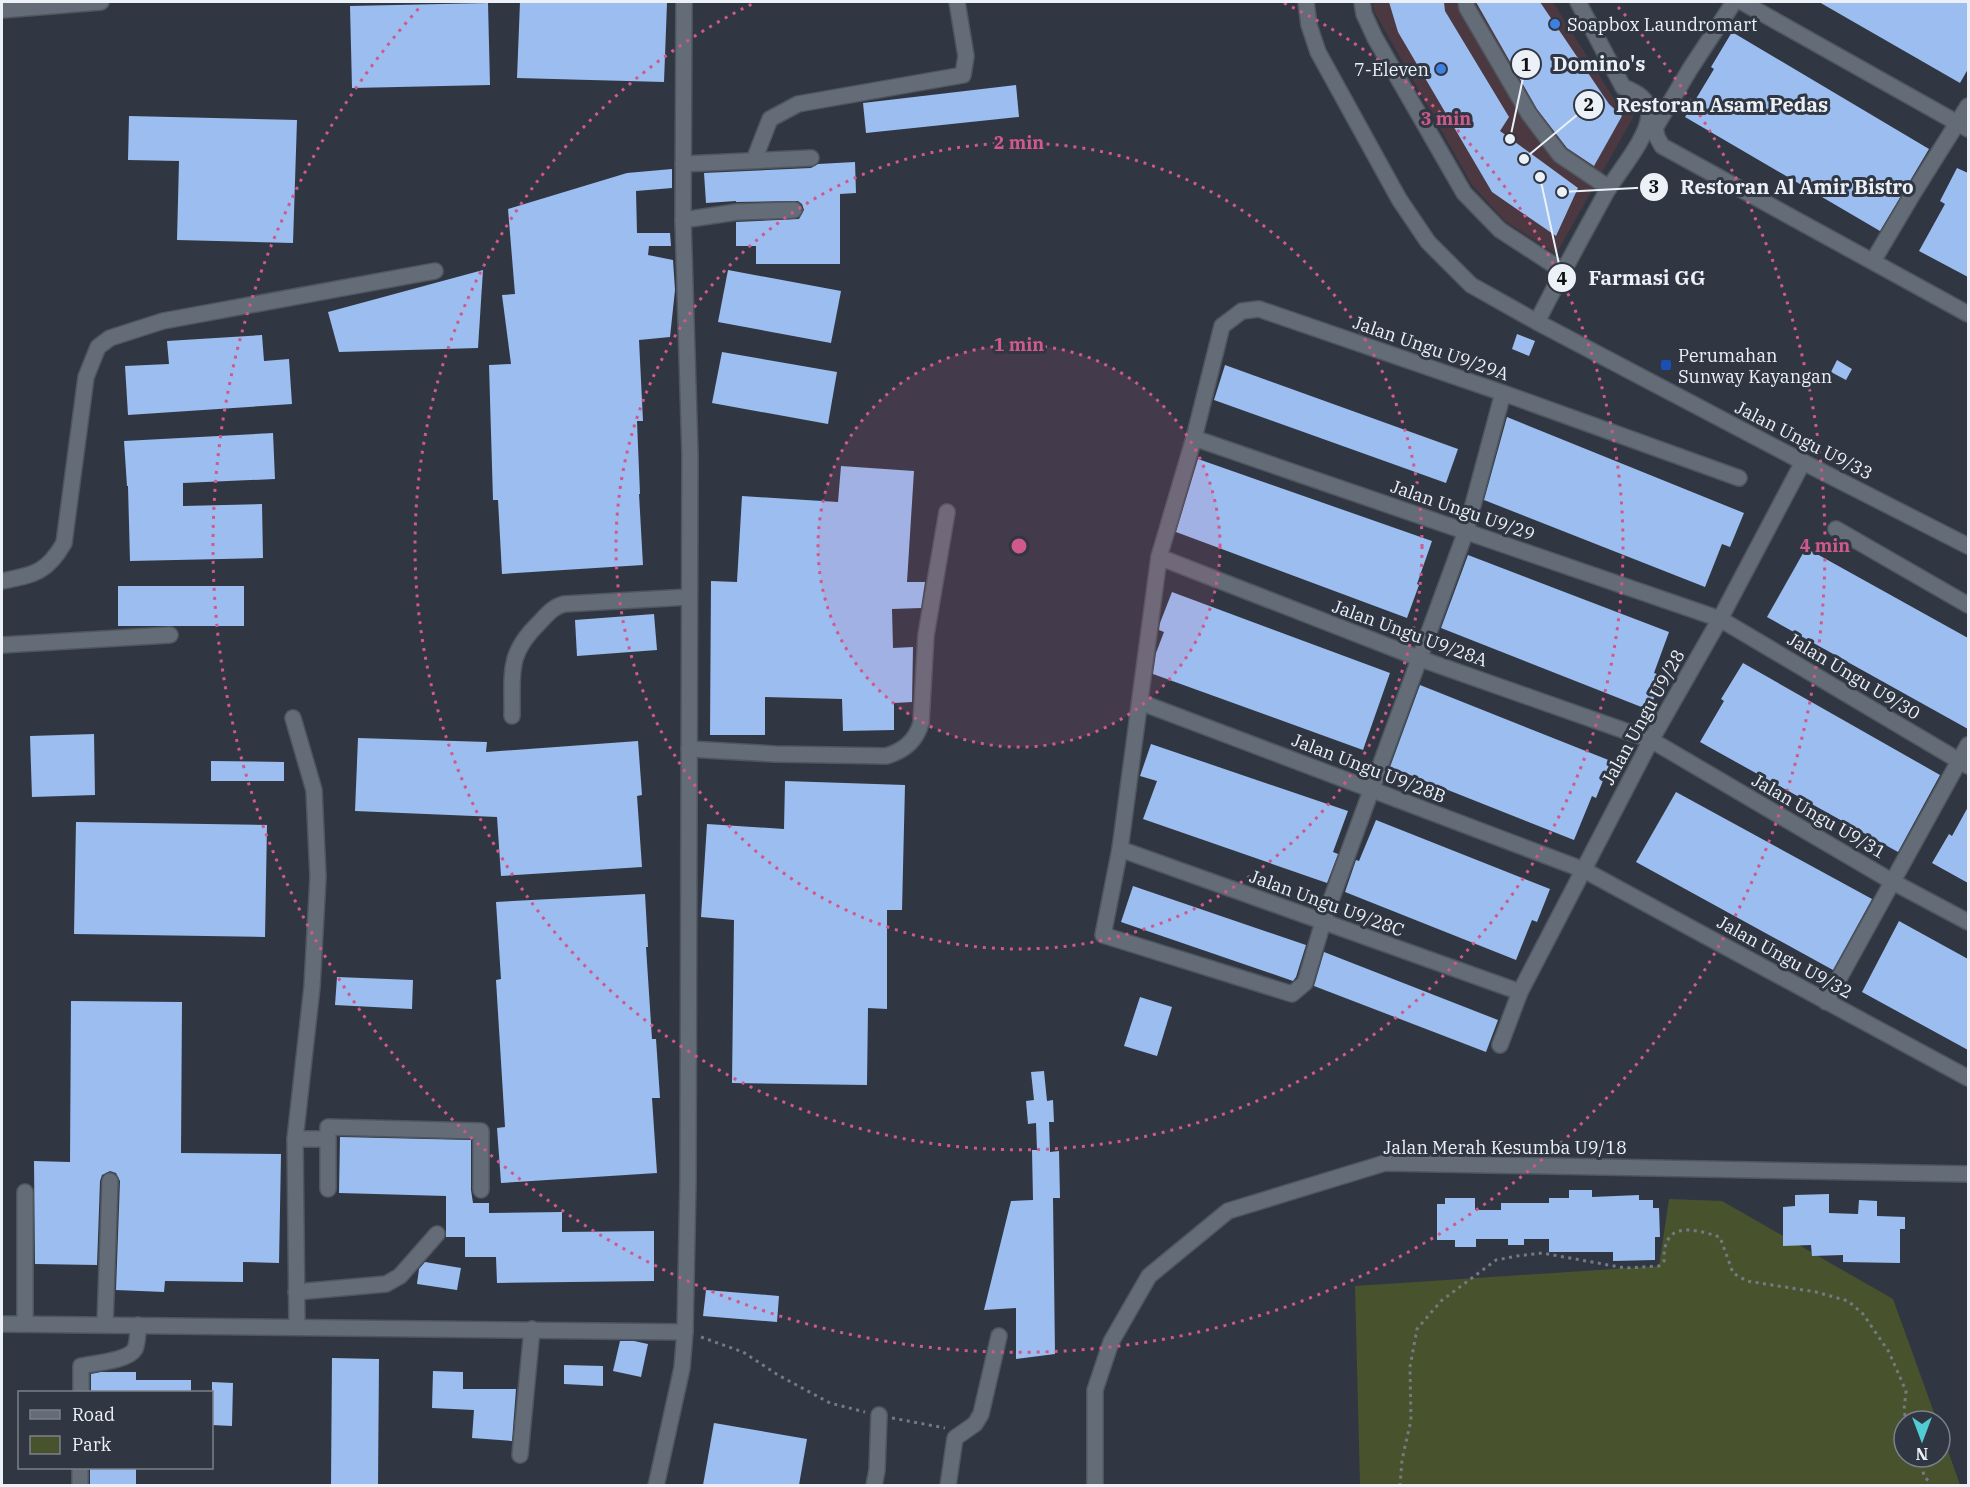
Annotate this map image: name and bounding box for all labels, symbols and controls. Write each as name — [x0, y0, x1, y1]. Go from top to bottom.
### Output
place label: Soapbox Laundromart — [1567, 13, 1757, 36]
marker: Soapbox Laundromart — [1548, 17, 1562, 31]
callout: Domino's — [1511, 45, 1658, 83]
text: Domino's — [1553, 50, 1645, 77]
text: 1 — [1521, 53, 1532, 76]
place label: 7-Eleven — [1354, 58, 1429, 81]
marker: 7-Eleven — [1434, 62, 1448, 76]
callout: Restoran Asam Pedas — [1574, 86, 1840, 124]
text: Restoran Asam Pedas — [1616, 91, 1828, 118]
text: 2 — [1584, 93, 1594, 116]
text: 3 min — [1421, 107, 1471, 130]
text: 2 min — [994, 131, 1044, 154]
callout: Restoran Al Amir Bistro — [1639, 168, 1926, 206]
text: Restoran Al Amir Bistro — [1680, 173, 1914, 200]
text: 3 — [1649, 175, 1659, 198]
callout: Farmasi GG — [1547, 259, 1718, 297]
text: Farmasi GG — [1589, 264, 1705, 291]
text: 4 — [1557, 267, 1568, 290]
street label: Jalan Ungu U9/29A — [1350, 311, 1513, 386]
text: 1 min — [994, 333, 1044, 356]
place label: Perumahan Sunway Kayangan — [1678, 344, 1832, 388]
marker: Perumahan Sunway Kayangan — [1659, 358, 1673, 372]
street label: Jalan Ungu U9/33 — [1732, 395, 1876, 485]
street label: Jalan Ungu U9/29 — [1388, 475, 1538, 545]
text: 4 min — [1800, 534, 1850, 557]
centre of rings — [1009, 536, 1029, 556]
street label: Jalan Ungu U9/28A — [1329, 594, 1491, 672]
street label: Jalan Ungu U9/30 — [1783, 627, 1925, 725]
street label: Jalan Ungu U9/28 — [1596, 645, 1690, 789]
street label: Jalan Ungu U9/28B — [1289, 728, 1449, 808]
street label: Jalan Ungu U9/31 — [1748, 768, 1890, 864]
street label: Jalan Ungu U9/28C — [1247, 864, 1407, 942]
street label: Jalan Ungu U9/32 — [1713, 910, 1857, 1004]
street label: Jalan Merah Kesumba U9/18 — [1383, 1136, 1627, 1159]
legend — [18, 1391, 213, 1469]
text: Road — [72, 1403, 115, 1426]
north arrow — [1892, 1409, 1952, 1469]
text: Park — [72, 1433, 112, 1456]
text: N — [1916, 1444, 1928, 1464]

